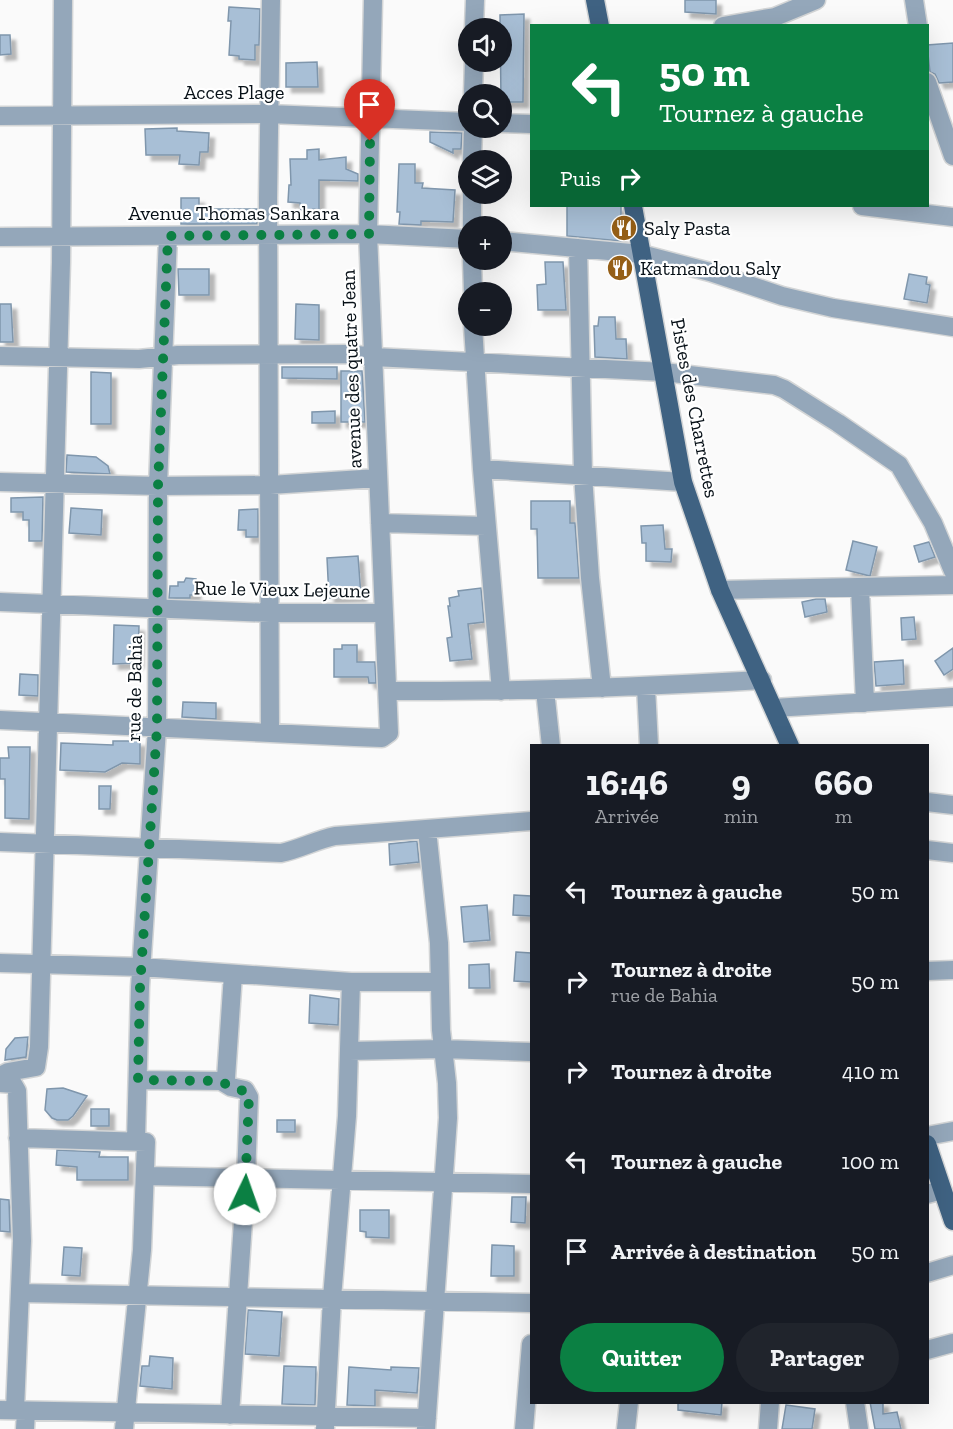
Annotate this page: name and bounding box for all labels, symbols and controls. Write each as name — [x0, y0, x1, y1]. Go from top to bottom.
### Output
map controls — [458, 18, 512, 336]
button: sound — [458, 18, 512, 72]
text: 50 m — [659, 46, 750, 97]
icon: left — [560, 48, 638, 126]
pin — [344, 79, 395, 141]
street label: Acces Plage — [184, 80, 284, 104]
button: search — [458, 84, 512, 138]
icon: arrive — [353, 88, 386, 121]
text: Tournez à gauche — [659, 97, 864, 129]
button: layers — [458, 150, 512, 204]
icon: right — [613, 162, 646, 195]
text: Puis — [560, 165, 601, 192]
street label: Avenue Thomas Sankara — [128, 201, 340, 225]
restaurant icon: Saly Pasta — [609, 213, 639, 243]
button: + — [458, 216, 512, 270]
place label: Saly Pasta — [644, 216, 731, 240]
restaurant icon: Katmandou Saly — [605, 253, 635, 283]
place label: Katmandou Saly — [640, 256, 782, 280]
street label: avenue des quatre Jean — [336, 269, 366, 469]
button: − — [458, 282, 512, 336]
street label: Pistes des Charrettes — [666, 316, 724, 500]
street label: Rue le Vieux Lejeune — [194, 575, 370, 603]
street label: rue de Bahia — [121, 634, 147, 742]
text: 16:46 — [586, 761, 668, 804]
text: 9 — [732, 761, 751, 804]
text: 660 — [814, 761, 873, 804]
text: Arrivée — [595, 804, 659, 828]
text: min — [724, 804, 758, 828]
text: m — [835, 804, 852, 828]
icon: left — [560, 875, 593, 908]
text: Tournez à gauche — [611, 878, 782, 905]
text: 50 m — [851, 878, 899, 905]
text: Tournez à droite — [611, 956, 772, 983]
icon: right — [560, 965, 593, 998]
text: 50 m — [851, 968, 899, 995]
text: rue de Bahia — [611, 983, 718, 1007]
icon: right — [560, 1055, 593, 1088]
text: Tournez à droite — [611, 1058, 772, 1085]
text: 410 m — [842, 1058, 899, 1085]
icon: left — [560, 1145, 593, 1178]
text: Tournez à gauche — [611, 1148, 782, 1175]
text: 100 m — [841, 1148, 899, 1175]
position arrow — [213, 1162, 277, 1226]
icon: arrive — [560, 1235, 593, 1268]
text: Arrivée à destination — [611, 1238, 816, 1265]
text: 50 m — [851, 1238, 899, 1265]
button: Quitter — [560, 1323, 724, 1392]
button: Partager — [736, 1323, 899, 1392]

